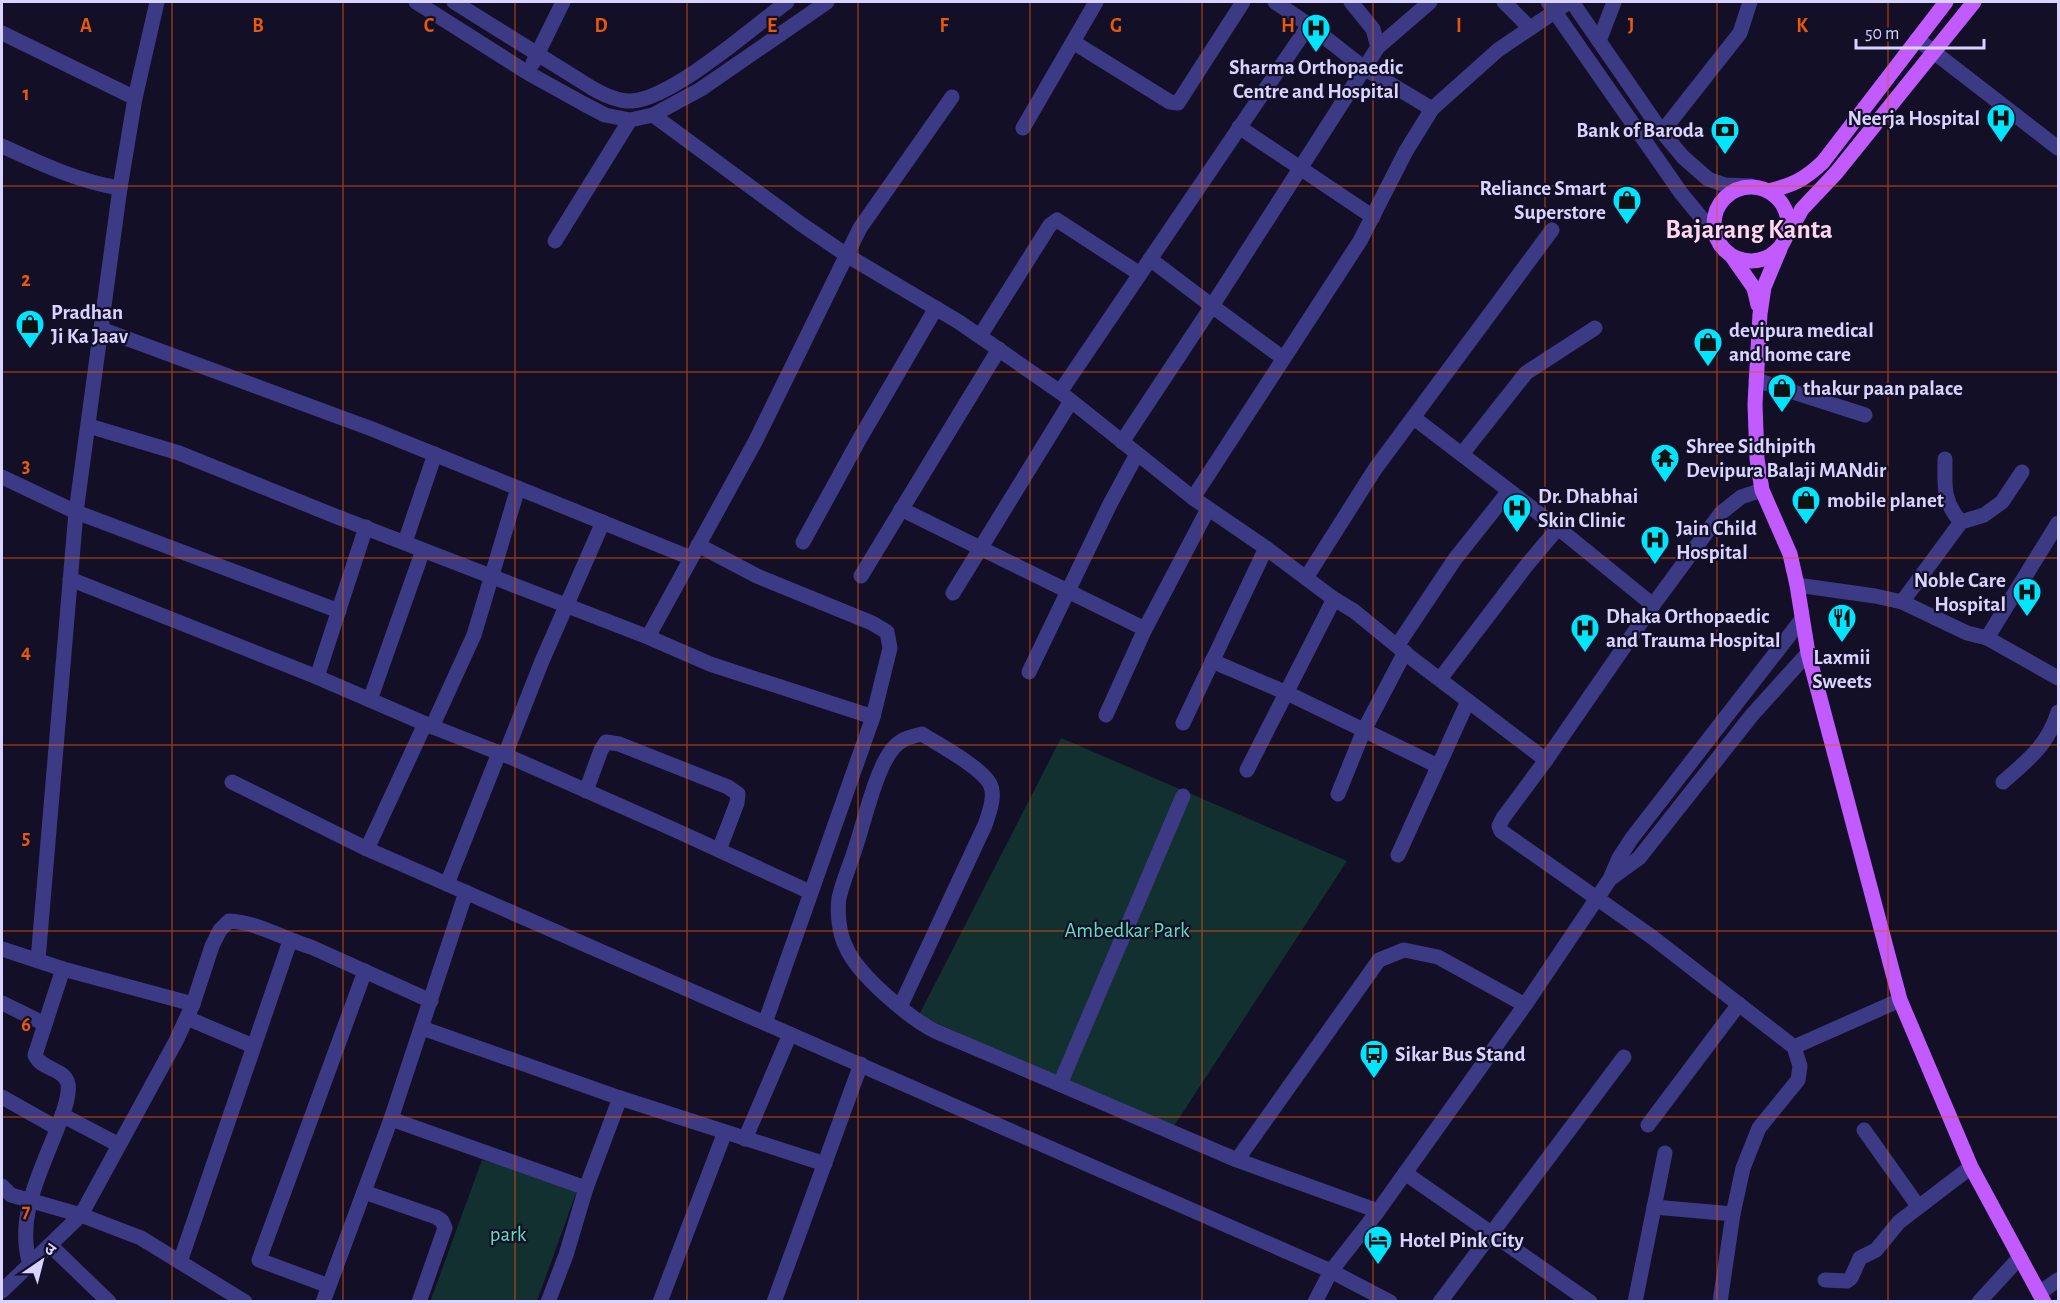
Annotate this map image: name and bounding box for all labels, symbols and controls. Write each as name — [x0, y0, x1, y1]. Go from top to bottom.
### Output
hospital icon: Sharma Orthopaedic Centre and Hospital — [1300, 12, 1332, 54]
scale bar — [1856, 12, 1984, 50]
text: A — [80, 16, 92, 36]
text: B — [252, 16, 264, 36]
text: C — [424, 16, 435, 36]
text: D — [594, 16, 608, 36]
text: E — [767, 16, 777, 36]
text: F — [939, 16, 949, 36]
text: G — [1110, 16, 1122, 36]
text: H — [1281, 16, 1295, 36]
text: I — [1456, 16, 1462, 36]
text: J — [1628, 16, 1634, 36]
text: K — [1796, 16, 1808, 36]
text: 50 m — [1865, 25, 1899, 43]
place label: Sharma Orthopaedic Centre and Hospital — [1229, 57, 1403, 102]
text: 1 — [22, 84, 30, 104]
hospital icon: Neerja Hospital — [1985, 102, 2017, 144]
place label: Neerja Hospital — [1848, 108, 1980, 129]
bank icon: Bank of Baroda — [1709, 114, 1741, 156]
place label: Bank of Baroda — [1576, 120, 1704, 141]
place label: Reliance Smart Superstore — [1480, 178, 1606, 223]
shop icon: Reliance Smart Superstore — [1611, 184, 1643, 226]
district label: Bajarang Kanta — [1665, 216, 1833, 244]
text: 2 — [21, 270, 31, 290]
place label: Pradhan Ji Ka Jaav — [51, 302, 129, 347]
shop icon: Pradhan Ji Ka Jaav — [14, 308, 46, 350]
place label: devipura medical and home care — [1729, 320, 1874, 365]
shop icon: devipura medical and home care — [1692, 326, 1724, 368]
shop icon: thakur paan palace — [1766, 372, 1798, 414]
place label: thakur paan palace — [1803, 378, 1963, 399]
place label: Shree Sidhipith Devipura Balaji MANdir — [1686, 436, 1887, 481]
temple icon: Shree Sidhipith Devipura Balaji MANdir — [1649, 442, 1681, 484]
text: 3 — [22, 456, 30, 476]
shop icon: mobile planet — [1790, 484, 1822, 526]
place label: Dr. Dhabhai Skin Clinic — [1538, 486, 1638, 531]
place label: mobile planet — [1827, 490, 1944, 511]
hospital icon: Dr. Dhabhai Skin Clinic — [1501, 492, 1533, 534]
place label: Jain Child Hospital — [1676, 518, 1757, 563]
hospital icon: Jain Child Hospital — [1639, 524, 1671, 566]
place label: Noble Care Hospital — [1914, 570, 2006, 615]
hospital icon: Noble Care Hospital — [2011, 576, 2043, 618]
restaurant icon: Laxmii Sweets — [1826, 602, 1858, 644]
place label: Dhaka Orthopaedic and Trauma Hospital — [1606, 606, 1781, 651]
hospital icon: Dhaka Orthopaedic and Trauma Hospital — [1569, 612, 1601, 654]
text: 4 — [21, 642, 31, 662]
place label: Laxmii Sweets — [1812, 647, 1872, 692]
text: 5 — [22, 828, 30, 848]
park label: Ambedkar Park — [1064, 920, 1190, 941]
text: 6 — [21, 1015, 31, 1035]
bus stop icon: Sikar Bus Stand — [1358, 1038, 1390, 1080]
place label: Sikar Bus Stand — [1395, 1044, 1526, 1065]
text: 7 — [22, 1201, 31, 1221]
park label: park — [490, 1224, 527, 1245]
hotel icon: Hotel Pink City — [1362, 1224, 1394, 1266]
place label: Hotel Pink City — [1399, 1230, 1524, 1251]
north arrow — [12, 1231, 72, 1291]
text: उ — [42, 1240, 59, 1259]

